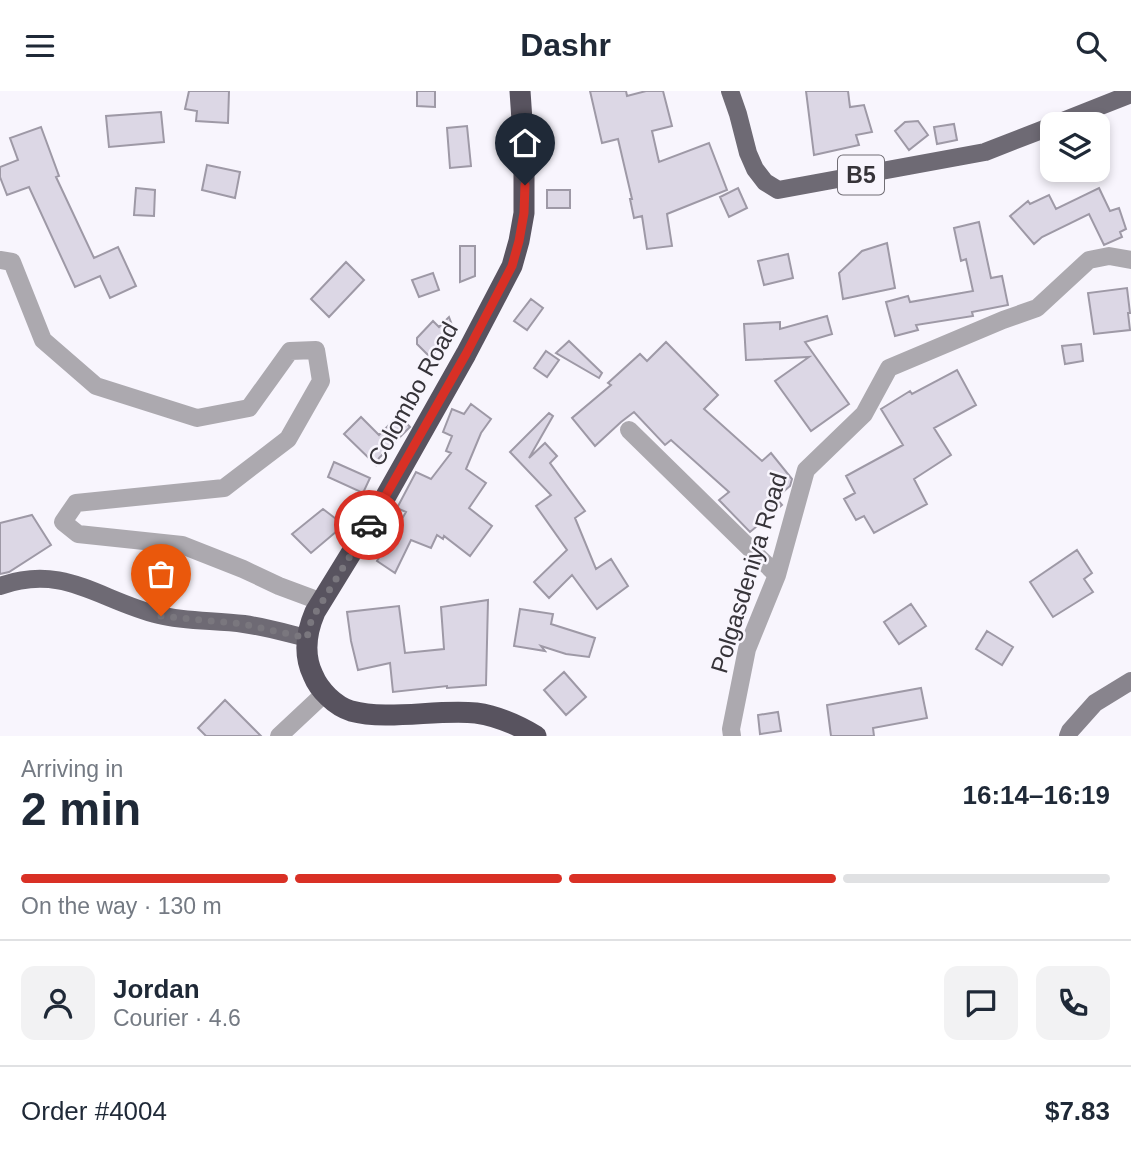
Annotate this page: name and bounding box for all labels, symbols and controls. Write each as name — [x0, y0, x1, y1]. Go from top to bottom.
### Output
icon: menu — [21, 27, 59, 65]
text: Dashr — [520, 27, 611, 63]
icon: search — [1072, 27, 1110, 65]
map controls — [1040, 112, 1110, 182]
button: layers — [1040, 112, 1110, 182]
pin — [495, 113, 555, 185]
icon: home — [506, 124, 544, 162]
road number: B5 — [838, 155, 884, 195]
street label: Colombo Road — [362, 317, 463, 470]
street label: Polgasdeniya Road — [705, 469, 792, 676]
courier — [334, 490, 404, 560]
icon: car — [350, 506, 388, 544]
pin — [131, 544, 191, 616]
icon: bag — [142, 555, 180, 593]
text: Arriving in — [21, 756, 123, 782]
text: 16:14–16:19 — [963, 780, 1110, 810]
text: 2 min — [21, 783, 141, 835]
text: On the way · 130 m — [21, 893, 222, 919]
button: person — [21, 966, 95, 1040]
button: chat — [944, 966, 1018, 1040]
button: phone — [1036, 966, 1110, 1040]
text: Jordan — [113, 974, 200, 1004]
text: Courier · 4.6 — [113, 1005, 241, 1031]
text: Order #4004 — [21, 1096, 167, 1126]
text: $7.83 — [1045, 1096, 1110, 1126]

